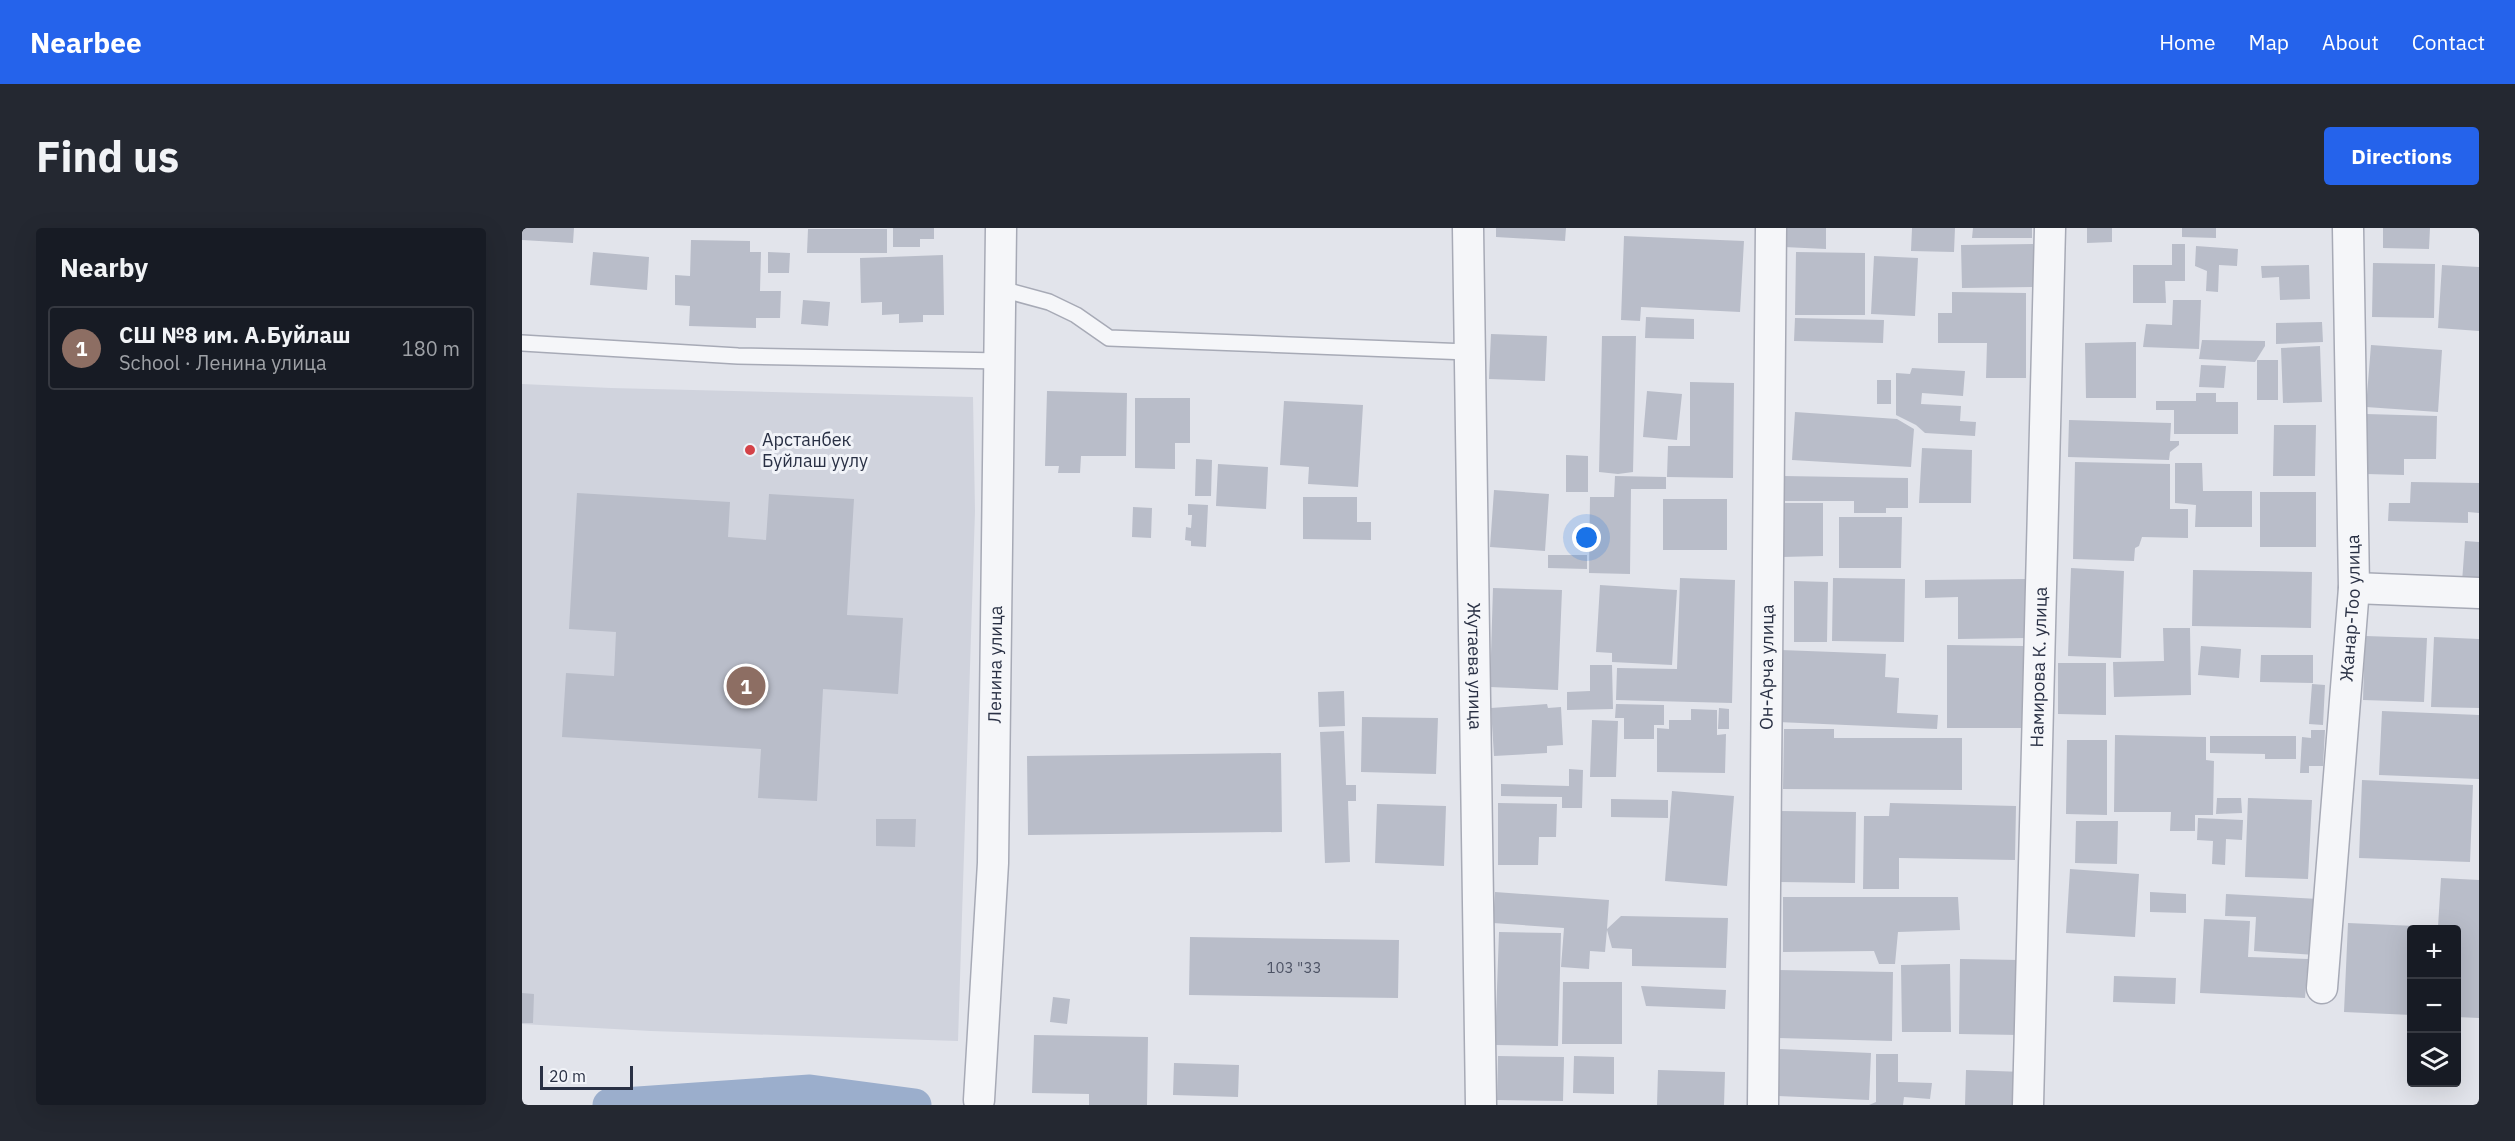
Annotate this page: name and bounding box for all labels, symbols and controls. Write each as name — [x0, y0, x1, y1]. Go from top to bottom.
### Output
text: Nearbee — [30, 24, 142, 61]
text: Home — [2159, 28, 2216, 56]
text: Map — [2249, 28, 2289, 56]
text: About — [2322, 28, 2379, 56]
text: Contact — [2412, 28, 2485, 56]
button: Directions — [2324, 127, 2479, 185]
text: Find us — [36, 129, 179, 184]
text: Nearby — [60, 250, 148, 284]
text: СШ №8 им. А.Буйлаш — [119, 320, 351, 349]
text: 1 — [76, 335, 88, 362]
text: 180 m — [402, 335, 460, 362]
text: School · Ленина улица — [119, 349, 327, 376]
place label: Арстанбек Буйлаш уулу — [762, 428, 868, 472]
marker: Арстанбек Буйлаш уулу — [743, 443, 757, 457]
your location — [1572, 523, 1601, 552]
street label: Жанар-Тоо улица — [2335, 534, 2365, 683]
street label: Намирова К. улица — [2025, 586, 2052, 748]
street label: Жутаева улица — [1463, 602, 1487, 730]
street label: Он-Арча улица — [1754, 604, 1779, 730]
street label: Ленина улица — [983, 605, 1007, 723]
pin: 1 — [726, 664, 766, 708]
map controls — [2407, 925, 2461, 1087]
button: + — [2407, 925, 2461, 979]
house number: 103 "33 — [1267, 958, 1321, 977]
button: − — [2407, 979, 2461, 1033]
button: layers — [2407, 1033, 2461, 1087]
scale bar — [540, 1063, 633, 1090]
text: 20 m — [549, 1066, 586, 1086]

